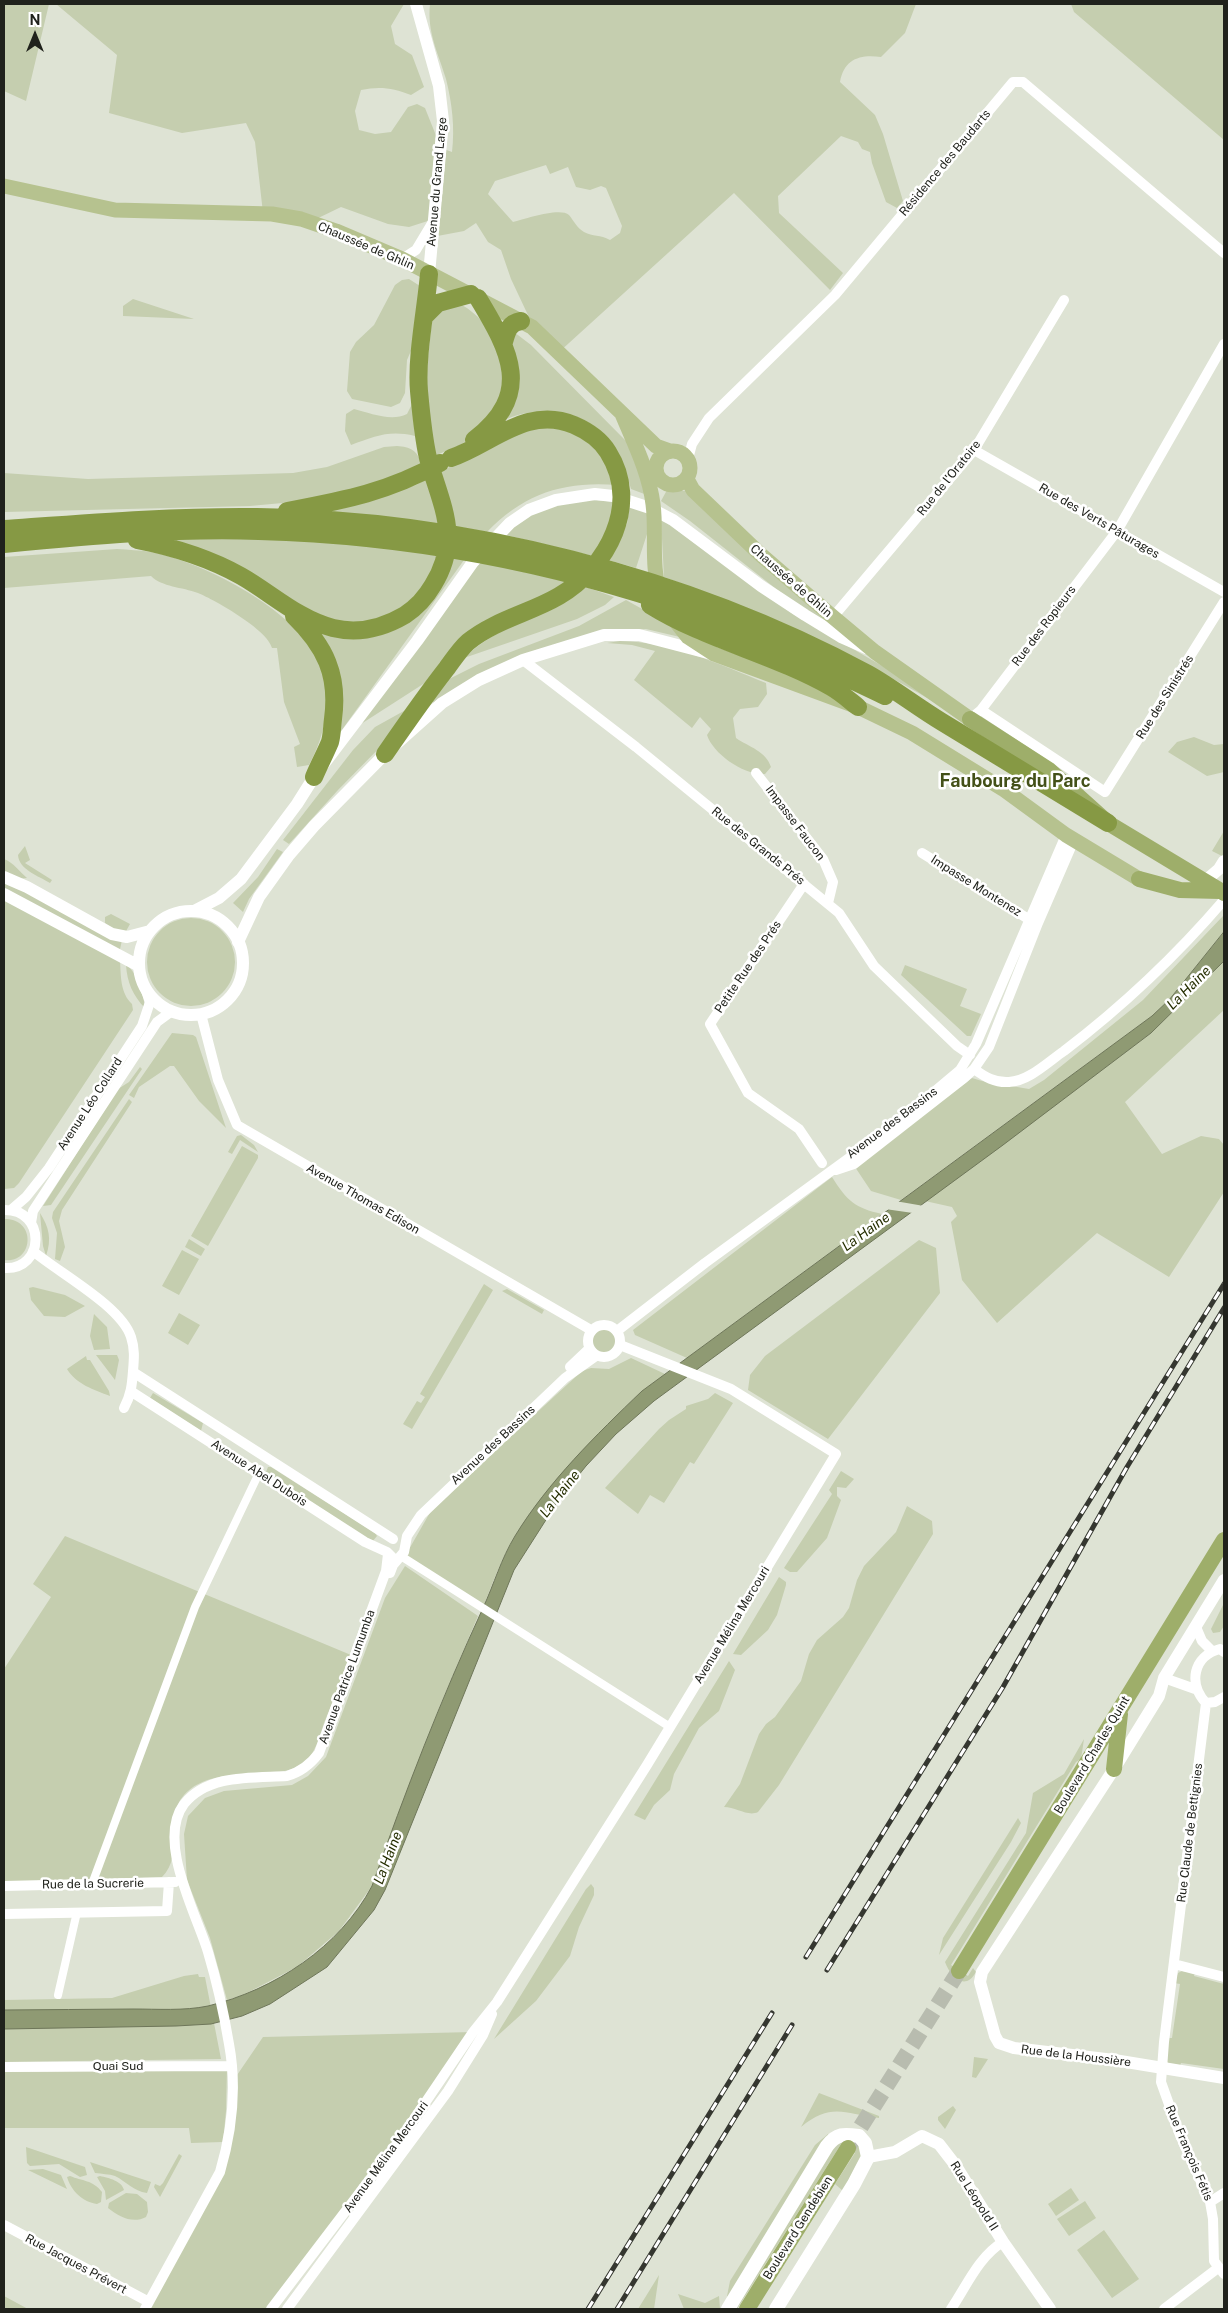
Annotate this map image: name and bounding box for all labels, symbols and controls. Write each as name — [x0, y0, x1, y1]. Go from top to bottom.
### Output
north arrow — [10, 10, 60, 60]
text: N — [30, 12, 40, 28]
street label: Résidence des Baudarts — [896, 107, 994, 219]
street label: Avenue du Grand Large — [424, 117, 450, 247]
street label: Chaussée de Ghlin — [316, 219, 416, 273]
street label: Rue de l'Oratoire — [914, 437, 984, 519]
street label: Rue des Verts Pâturages — [1036, 481, 1162, 561]
street label: Chaussée de Ghlin — [747, 542, 835, 620]
street label: Rue des Ropieurs — [1009, 583, 1079, 669]
street label: Rue des Sinistrés — [1133, 652, 1197, 742]
district label: Faubourg du Parc — [939, 770, 1091, 792]
street label: Impasse Faucon — [762, 783, 828, 863]
street label: Rue des Grands Prés — [709, 804, 807, 888]
street label: Impasse Montenez — [928, 852, 1024, 920]
street label: Petite Rue des Prés — [712, 918, 784, 1016]
water label: La Haine — [1164, 963, 1214, 1013]
street label: Avenue Léo Collard — [55, 1055, 125, 1153]
street label: Avenue des Bassins — [844, 1084, 940, 1162]
street label: Avenue Thomas Edison — [304, 1161, 422, 1237]
water label: La Haine — [839, 1209, 893, 1255]
street label: Avenue des Bassins — [448, 1402, 538, 1488]
street label: Avenue Abel Dubois — [208, 1437, 310, 1509]
water label: La Haine — [536, 1467, 584, 1521]
street label: Avenue Mélina Mercouri — [691, 1564, 773, 1686]
street label: Avenue Patrice Lumumba — [316, 1608, 378, 1746]
street label: Boulevard Charles Quint — [1051, 1693, 1133, 1817]
street label: Rue Claude de Bettignies — [1174, 1762, 1206, 1904]
water label: La Haine — [370, 1829, 406, 1887]
street label: Rue de la Sucrerie — [42, 1876, 144, 1892]
street label: Rue de la Houssière — [1020, 2042, 1132, 2070]
street label: Quai Sud — [93, 2059, 143, 2073]
street label: Avenue Mélina Mercouri — [341, 2098, 431, 2216]
street label: Rue François Fétis — [1162, 2103, 1216, 2203]
street label: Rue Léopold II — [947, 2159, 1001, 2233]
street label: Boulevard Gendebien — [760, 2174, 836, 2282]
street label: Rue Jacques Prévert — [23, 2231, 129, 2297]

